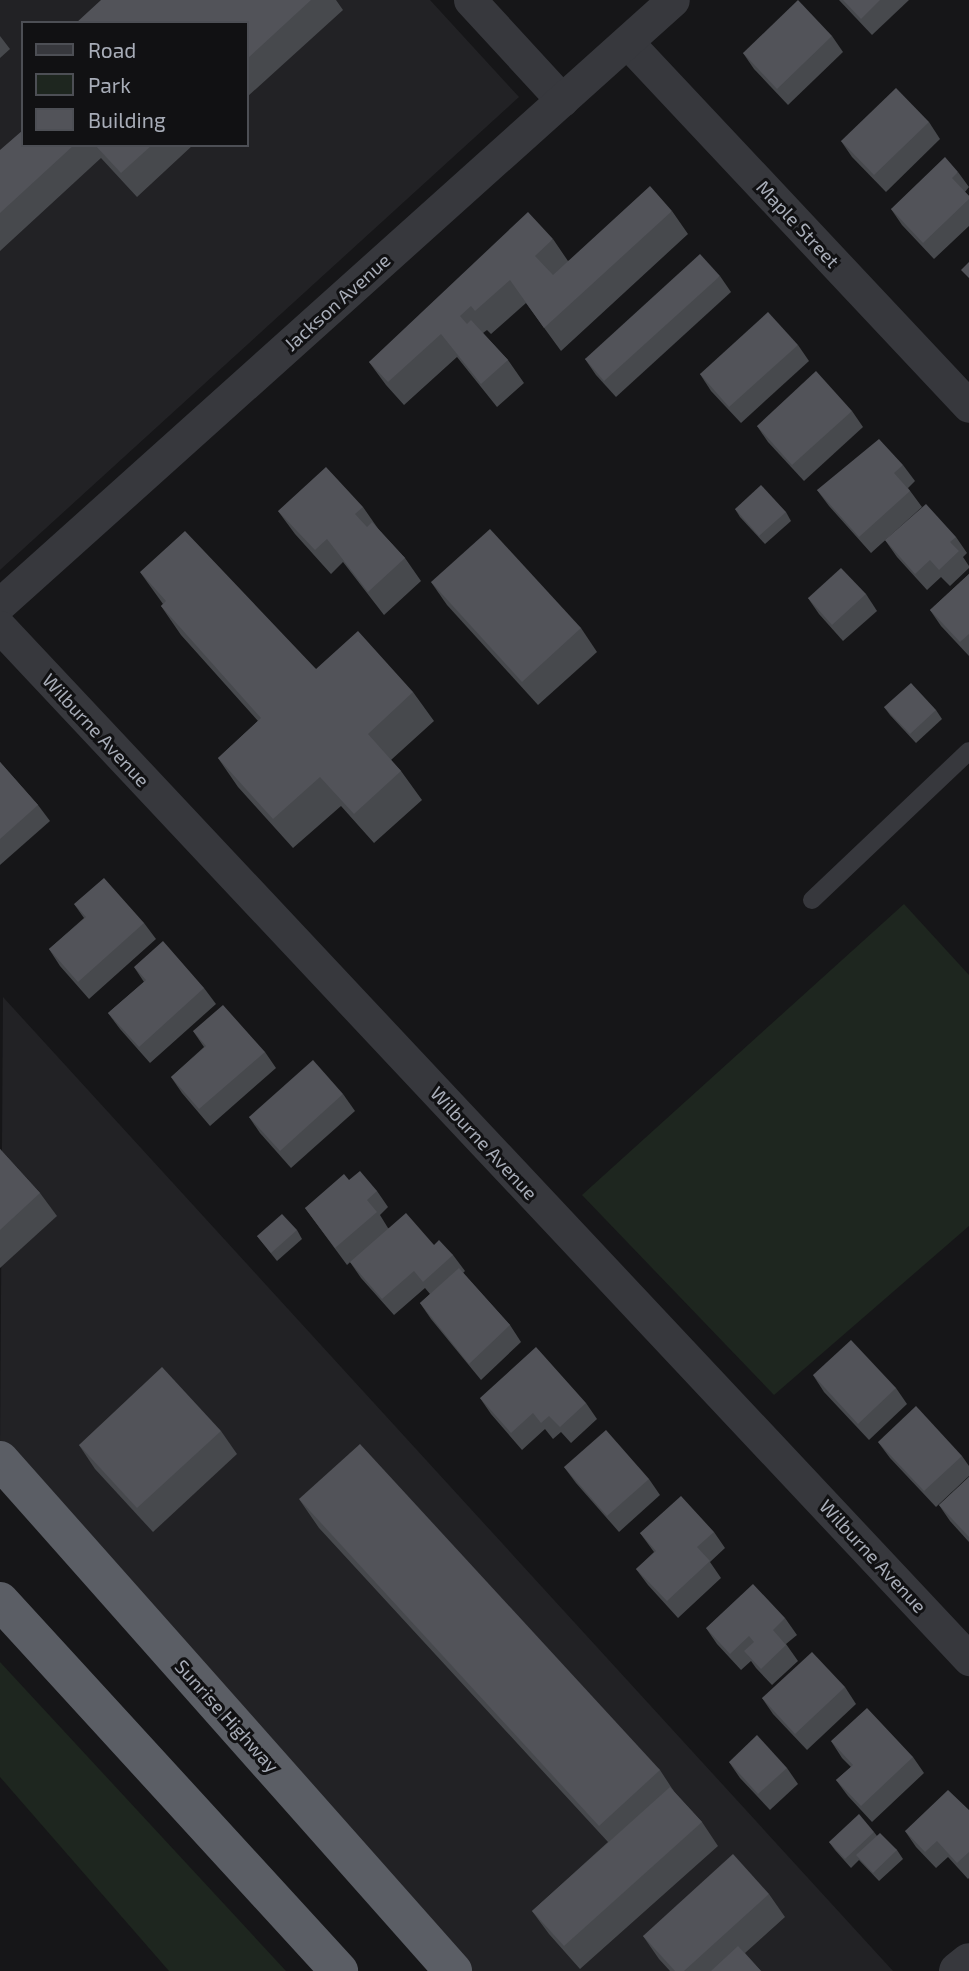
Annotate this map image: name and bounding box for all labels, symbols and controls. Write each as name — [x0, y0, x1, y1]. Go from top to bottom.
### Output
legend — [21, 21, 248, 147]
text: Road — [88, 37, 136, 62]
text: Park — [88, 72, 131, 97]
text: Building — [88, 107, 166, 132]
street label: Maple Street — [752, 176, 844, 272]
street label: Jackson Avenue — [279, 248, 395, 356]
street label: Wilburne Avenue — [38, 669, 154, 791]
street label: Wilburne Avenue — [426, 1082, 542, 1204]
street label: Wilburne Avenue — [815, 1495, 931, 1617]
street label: Sunrise Highway — [170, 1655, 284, 1777]

